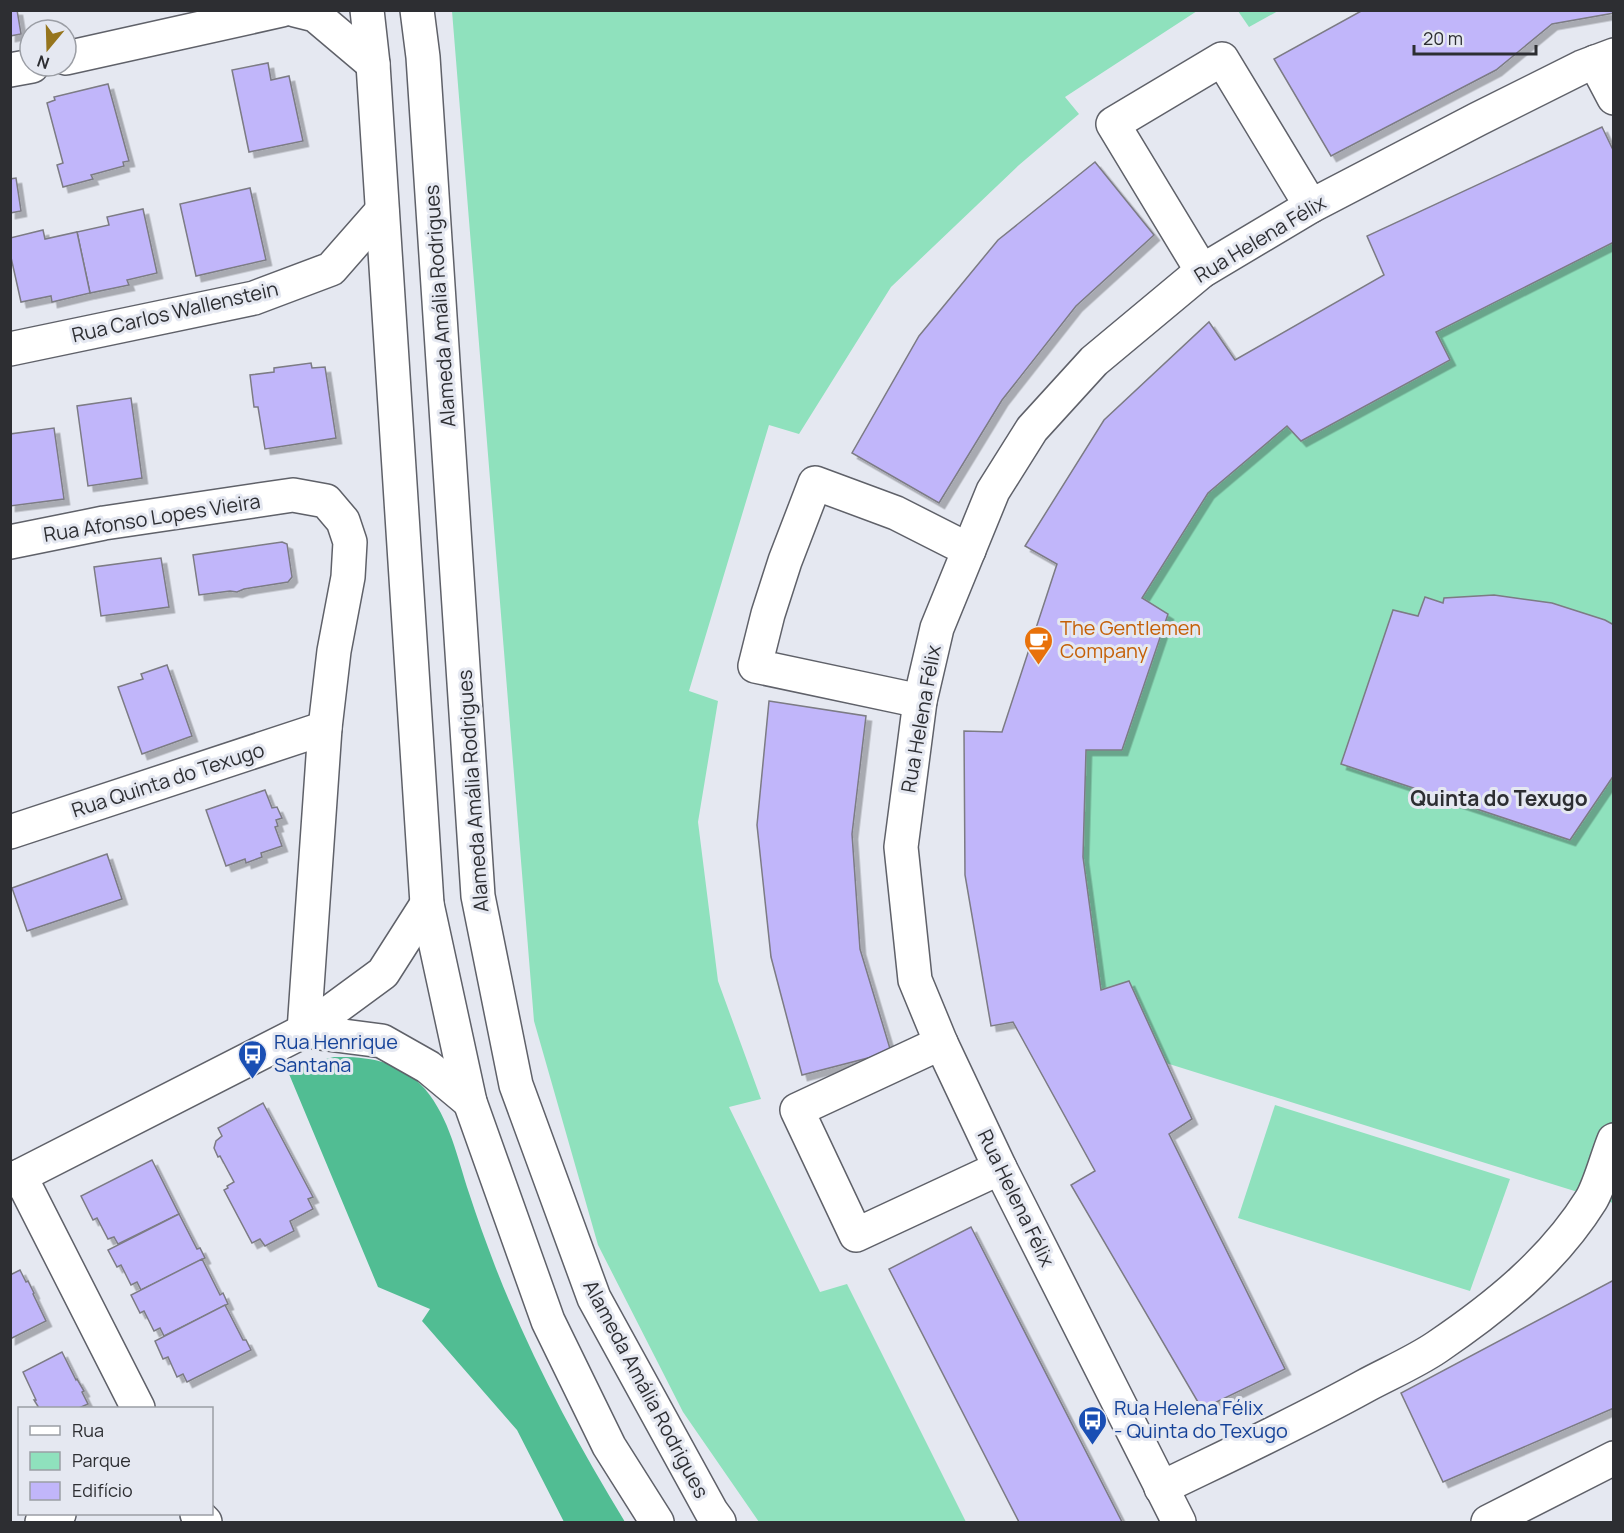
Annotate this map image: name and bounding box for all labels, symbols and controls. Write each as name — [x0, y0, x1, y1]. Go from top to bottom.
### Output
north arrow — [18, 18, 78, 78]
scale bar — [1414, 18, 1536, 56]
text: 20 m — [1423, 26, 1463, 50]
text: N — [34, 50, 52, 74]
street label: Alameda Amália Rodrigues — [418, 184, 461, 428]
street label: Rua Helena Félix — [1189, 188, 1331, 289]
street label: Rua Carlos Wallenstein — [69, 275, 281, 348]
street label: Rua Afonso Lopes Vieira — [42, 487, 262, 548]
place label: The Gentlemen Company — [1060, 614, 1201, 664]
cafe icon: The Gentlemen Company — [1023, 624, 1055, 666]
street label: Rua Helena Félix — [894, 643, 947, 795]
street label: Alameda Amália Rodrigues — [451, 669, 494, 913]
street label: Rua Quinta do Texugo — [68, 736, 268, 823]
district label: Quinta do Texugo — [1410, 784, 1588, 812]
place label: Rua Henrique Santana — [274, 1028, 398, 1078]
bus stop icon: Rua Henrique Santana — [237, 1038, 269, 1080]
street label: Rua Helena Félix — [972, 1125, 1062, 1271]
street label: Alameda Amália Rodrigues — [577, 1275, 715, 1502]
place label: Rua Helena Félix - Quinta do Texugo — [1114, 1394, 1288, 1444]
bus stop icon: Rua Helena Félix - Quinta do Texugo — [1077, 1404, 1109, 1446]
legend — [18, 1407, 213, 1515]
text: Rua — [72, 1418, 104, 1442]
text: Parque — [72, 1448, 131, 1472]
text: Edifício — [72, 1478, 133, 1502]

